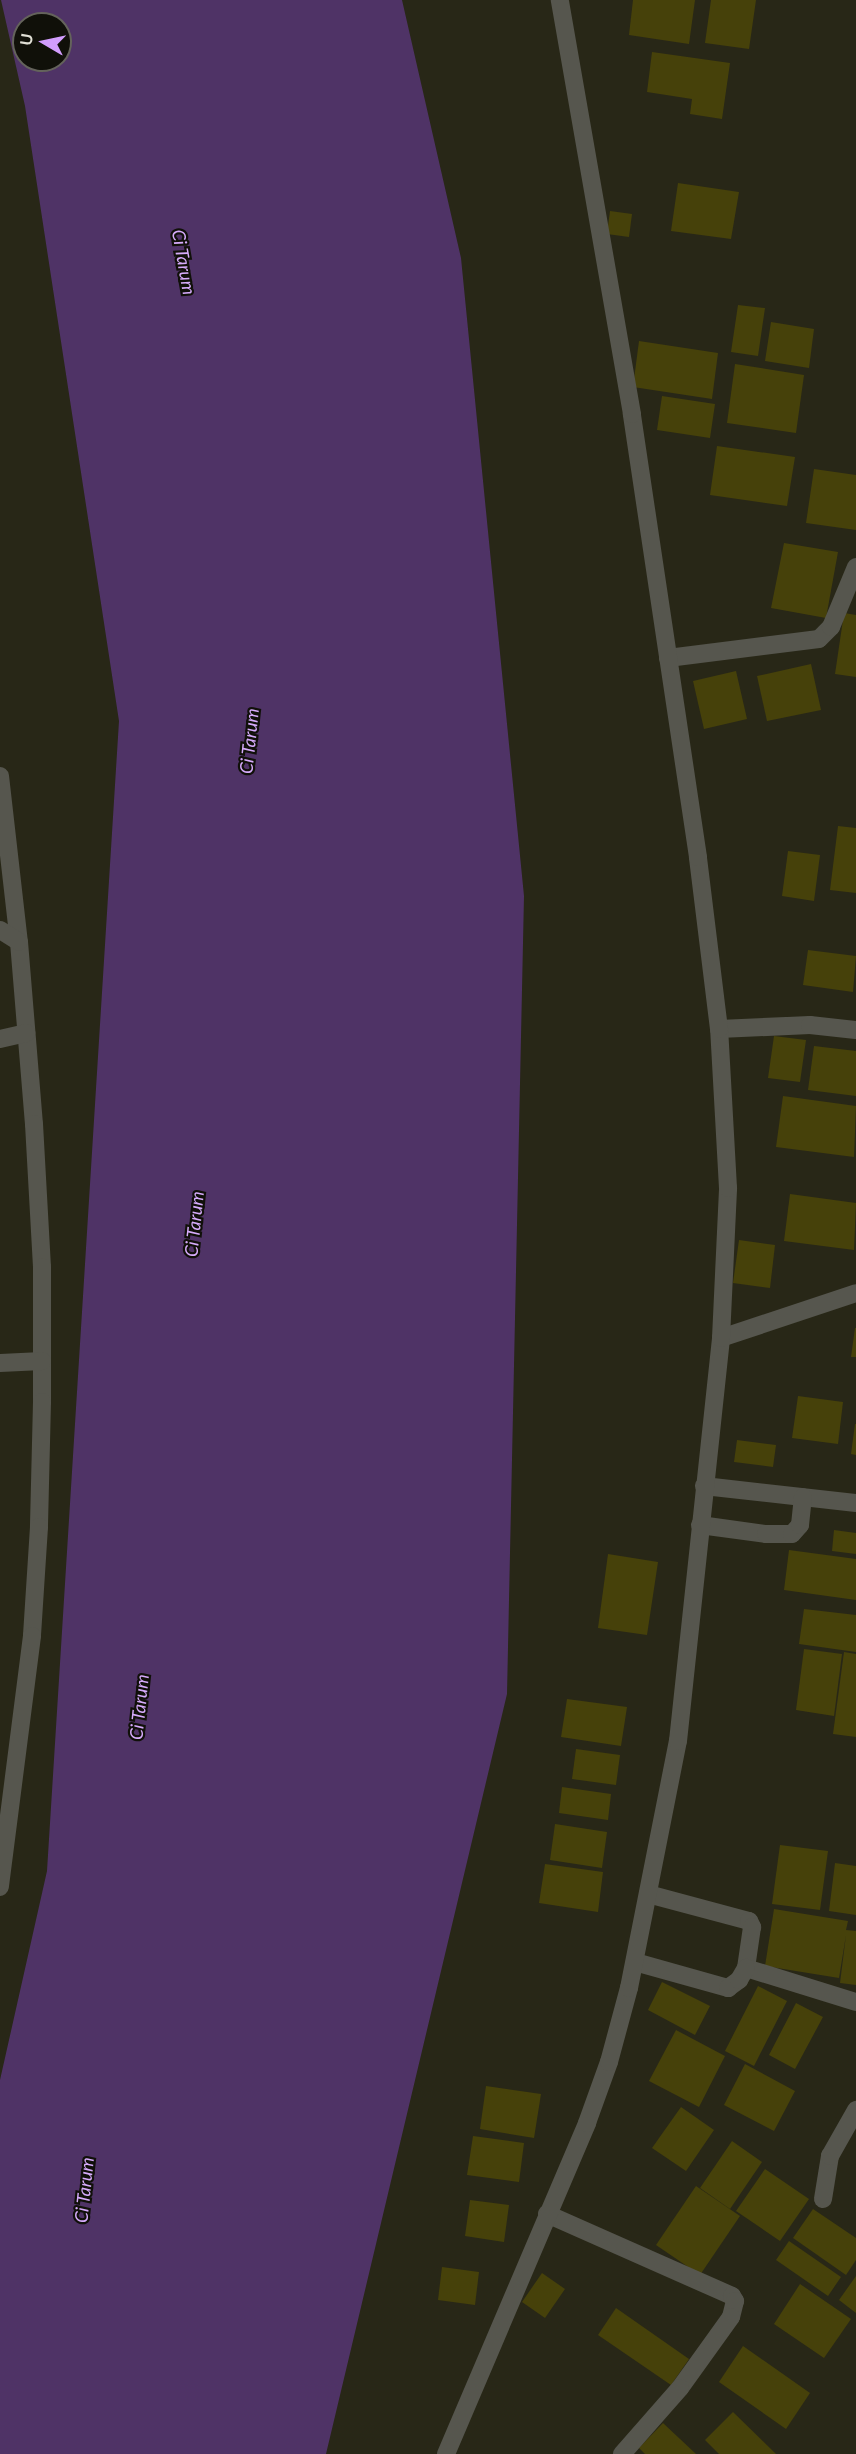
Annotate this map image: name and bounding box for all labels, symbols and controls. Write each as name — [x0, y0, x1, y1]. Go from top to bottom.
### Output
north arrow — [12, 12, 72, 72]
text: U — [15, 32, 36, 47]
water label: Ci Tarum — [168, 227, 200, 297]
water label: Ci Tarum — [235, 707, 263, 775]
water label: Ci Tarum — [180, 1190, 208, 1258]
water label: Ci Tarum — [125, 1673, 153, 1741]
water label: Ci Tarum — [70, 2156, 98, 2224]

